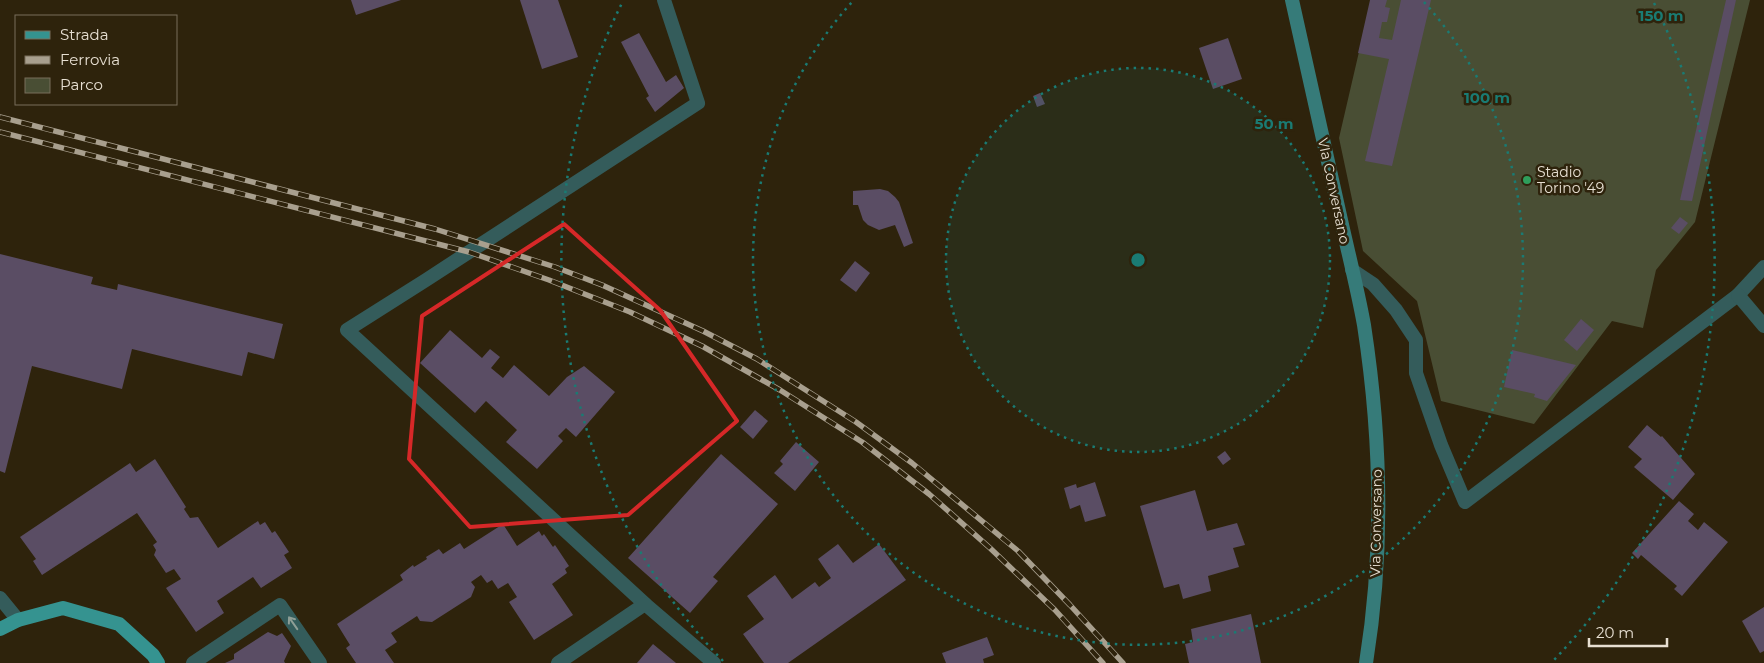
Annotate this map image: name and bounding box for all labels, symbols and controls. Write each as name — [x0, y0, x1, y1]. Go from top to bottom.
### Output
text: 150 m — [1639, 6, 1683, 25]
legend — [15, 15, 178, 105]
text: Strada — [60, 25, 109, 44]
text: Ferrovia — [60, 50, 120, 69]
text: Parco — [60, 75, 103, 94]
text: 100 m — [1464, 88, 1510, 107]
text: 50 m — [1254, 114, 1294, 133]
street label: VIa Conversano — [1314, 136, 1354, 246]
place label: Stadio Torino '49 — [1537, 163, 1604, 197]
marker: Stadio Torino '49 — [1521, 174, 1533, 186]
centre of rings — [1129, 251, 1147, 269]
street label: Via Conversano — [1366, 469, 1386, 577]
one-way arrow — [288, 616, 298, 630]
scale bar — [1589, 616, 1666, 648]
text: 20 m — [1596, 623, 1634, 642]

